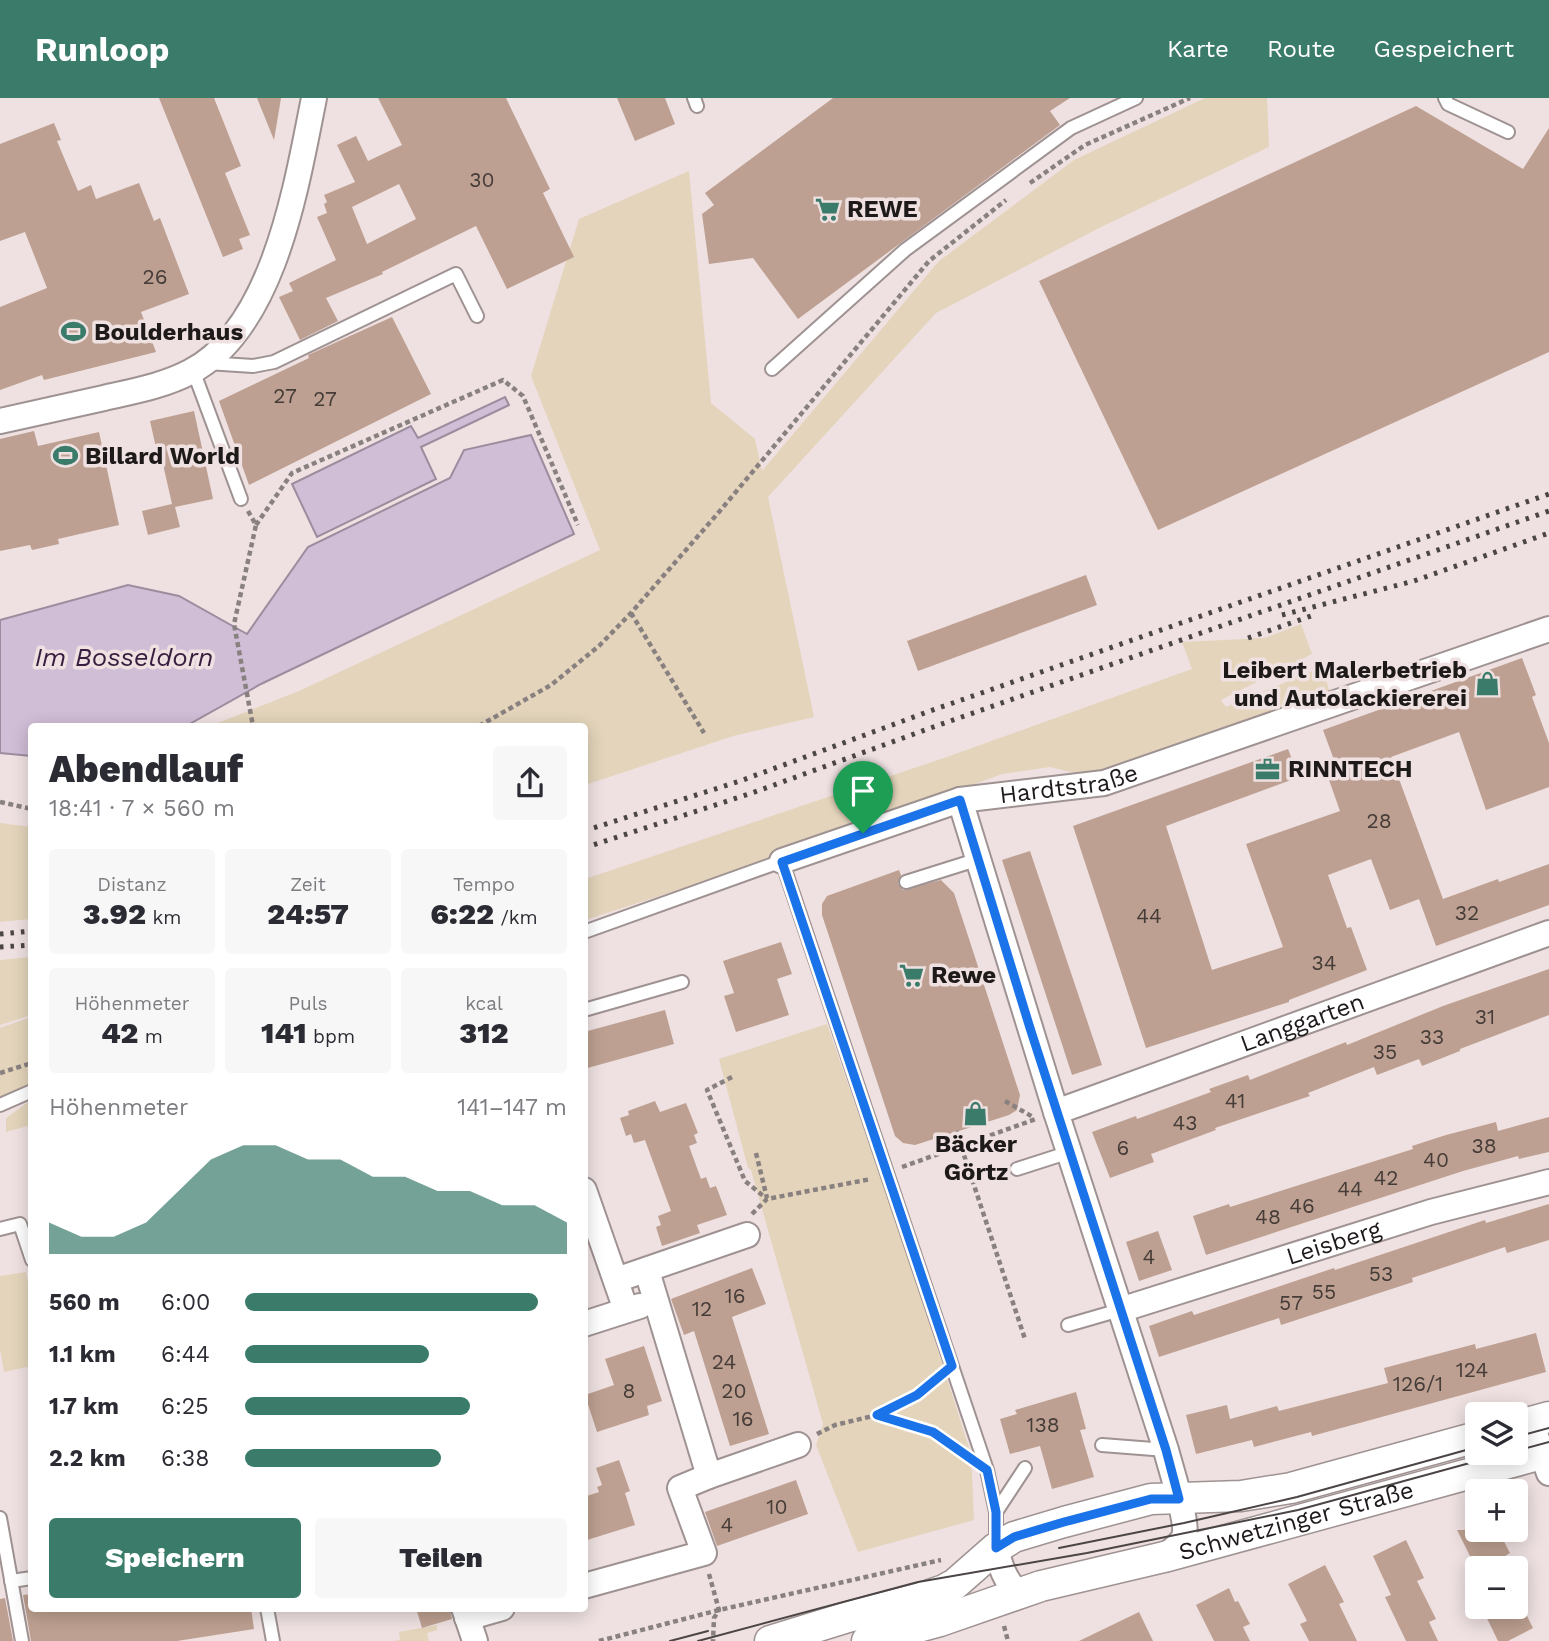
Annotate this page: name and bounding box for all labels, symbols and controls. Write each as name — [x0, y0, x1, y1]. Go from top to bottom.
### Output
text: Runloop — [35, 30, 170, 69]
text: Karte — [1167, 35, 1229, 63]
text: Route — [1267, 35, 1336, 63]
text: Gespeichert — [1374, 35, 1514, 63]
house number: 30 — [469, 167, 495, 192]
supermarket icon: REWE — [813, 195, 841, 223]
place label: REWE — [847, 195, 918, 223]
house number: 26 — [142, 264, 168, 289]
sports icon: Boulderhaus — [60, 318, 88, 346]
place label: Boulderhaus — [94, 318, 243, 346]
house number: 27 — [273, 383, 297, 408]
house number: 27 — [313, 386, 337, 411]
sports icon: Billard World — [51, 442, 79, 470]
place label: Billard World — [85, 442, 240, 470]
water label: Im Bosseldorn — [35, 642, 213, 672]
place label: Leibert Malerbetrieb und Autolackiererei — [1222, 656, 1467, 712]
shop icon: Leibert Malerbetrieb und Autolackiererei — [1473, 670, 1501, 698]
button: share — [493, 746, 567, 820]
text: Abendlauf — [49, 747, 243, 791]
office icon: RINNTECH — [1254, 755, 1282, 783]
place label: RINNTECH — [1288, 755, 1413, 783]
street label: Hardtstraße — [998, 758, 1142, 809]
pin — [833, 761, 893, 833]
icon: arrive — [844, 772, 882, 810]
text: 18:41 · 7 × 560 m — [49, 795, 235, 822]
house number: 28 — [1366, 808, 1392, 833]
text: Distanz — [97, 873, 167, 896]
text: Zeit — [290, 873, 326, 896]
text: Tempo — [453, 873, 515, 896]
text: 3.92 — [83, 896, 146, 931]
text: 24:57 — [267, 896, 349, 931]
text: 6:22 — [430, 896, 494, 931]
house number: 32 — [1455, 900, 1479, 925]
house number: 44 — [1136, 903, 1162, 928]
text: km — [146, 906, 181, 929]
text: /km — [494, 906, 538, 929]
house number: 34 — [1311, 950, 1337, 975]
supermarket icon: Rewe — [897, 961, 925, 989]
place label: Rewe — [931, 961, 996, 989]
street label: Langgarten — [1236, 987, 1368, 1058]
text: Höhenmeter — [74, 992, 190, 1015]
text: Puls — [288, 992, 328, 1015]
text: kcal — [465, 992, 503, 1015]
house number: 31 — [1475, 1004, 1495, 1029]
text: 42 — [101, 1015, 138, 1050]
text: 141 — [261, 1015, 307, 1050]
text: 312 — [459, 1015, 509, 1050]
house number: 33 — [1420, 1024, 1444, 1049]
text: m — [138, 1025, 163, 1048]
text: bpm — [307, 1025, 355, 1048]
house number: 35 — [1373, 1039, 1397, 1064]
house number: 41 — [1225, 1088, 1245, 1113]
text: Höhenmeter — [49, 1094, 188, 1121]
text: 141–147 m — [457, 1094, 567, 1121]
shop icon: Bäcker Görtz — [962, 1099, 990, 1127]
house number: 43 — [1172, 1110, 1198, 1135]
place label: Bäcker Görtz — [935, 1130, 1018, 1186]
house number: 38 — [1471, 1133, 1497, 1158]
house number: 6 — [1117, 1135, 1129, 1160]
house number: 40 — [1423, 1147, 1449, 1172]
house number: 42 — [1373, 1165, 1399, 1190]
house number: 44 — [1337, 1176, 1363, 1201]
house number: 46 — [1289, 1193, 1315, 1218]
house number: 48 — [1255, 1204, 1281, 1229]
street label: Leisberg — [1283, 1215, 1385, 1271]
house number: 4 — [1143, 1244, 1155, 1269]
house number: 53 — [1369, 1261, 1393, 1286]
house number: 55 — [1312, 1279, 1336, 1304]
house number: 16 — [725, 1283, 745, 1308]
text: 560 m — [49, 1289, 120, 1316]
text: 6:00 — [161, 1289, 210, 1316]
house number: 57 — [1279, 1290, 1303, 1315]
house number: 12 — [692, 1296, 712, 1321]
text: 1.1 km — [49, 1341, 116, 1368]
text: 6:44 — [161, 1341, 210, 1368]
house number: 24 — [712, 1349, 736, 1374]
house number: 124 — [1456, 1357, 1488, 1382]
house number: 126/1 — [1393, 1371, 1443, 1396]
house number: 8 — [623, 1378, 635, 1403]
house number: 20 — [721, 1378, 747, 1403]
text: 1.7 km — [49, 1393, 119, 1420]
text: 6:25 — [161, 1393, 209, 1420]
map controls — [1465, 1402, 1528, 1619]
button: layers — [1465, 1402, 1528, 1465]
house number: 16 — [733, 1406, 753, 1431]
house number: 138 — [1026, 1412, 1060, 1437]
text: 2.2 km — [49, 1445, 126, 1472]
text: 6:38 — [161, 1445, 209, 1472]
street label: Schwetzinger Straße — [1176, 1476, 1417, 1566]
button: + — [1465, 1479, 1528, 1542]
house number: 10 — [766, 1494, 788, 1519]
house number: 4 — [721, 1512, 733, 1537]
button: Speichern — [49, 1518, 301, 1598]
button: Teilen — [315, 1518, 567, 1598]
button: − — [1465, 1556, 1528, 1619]

